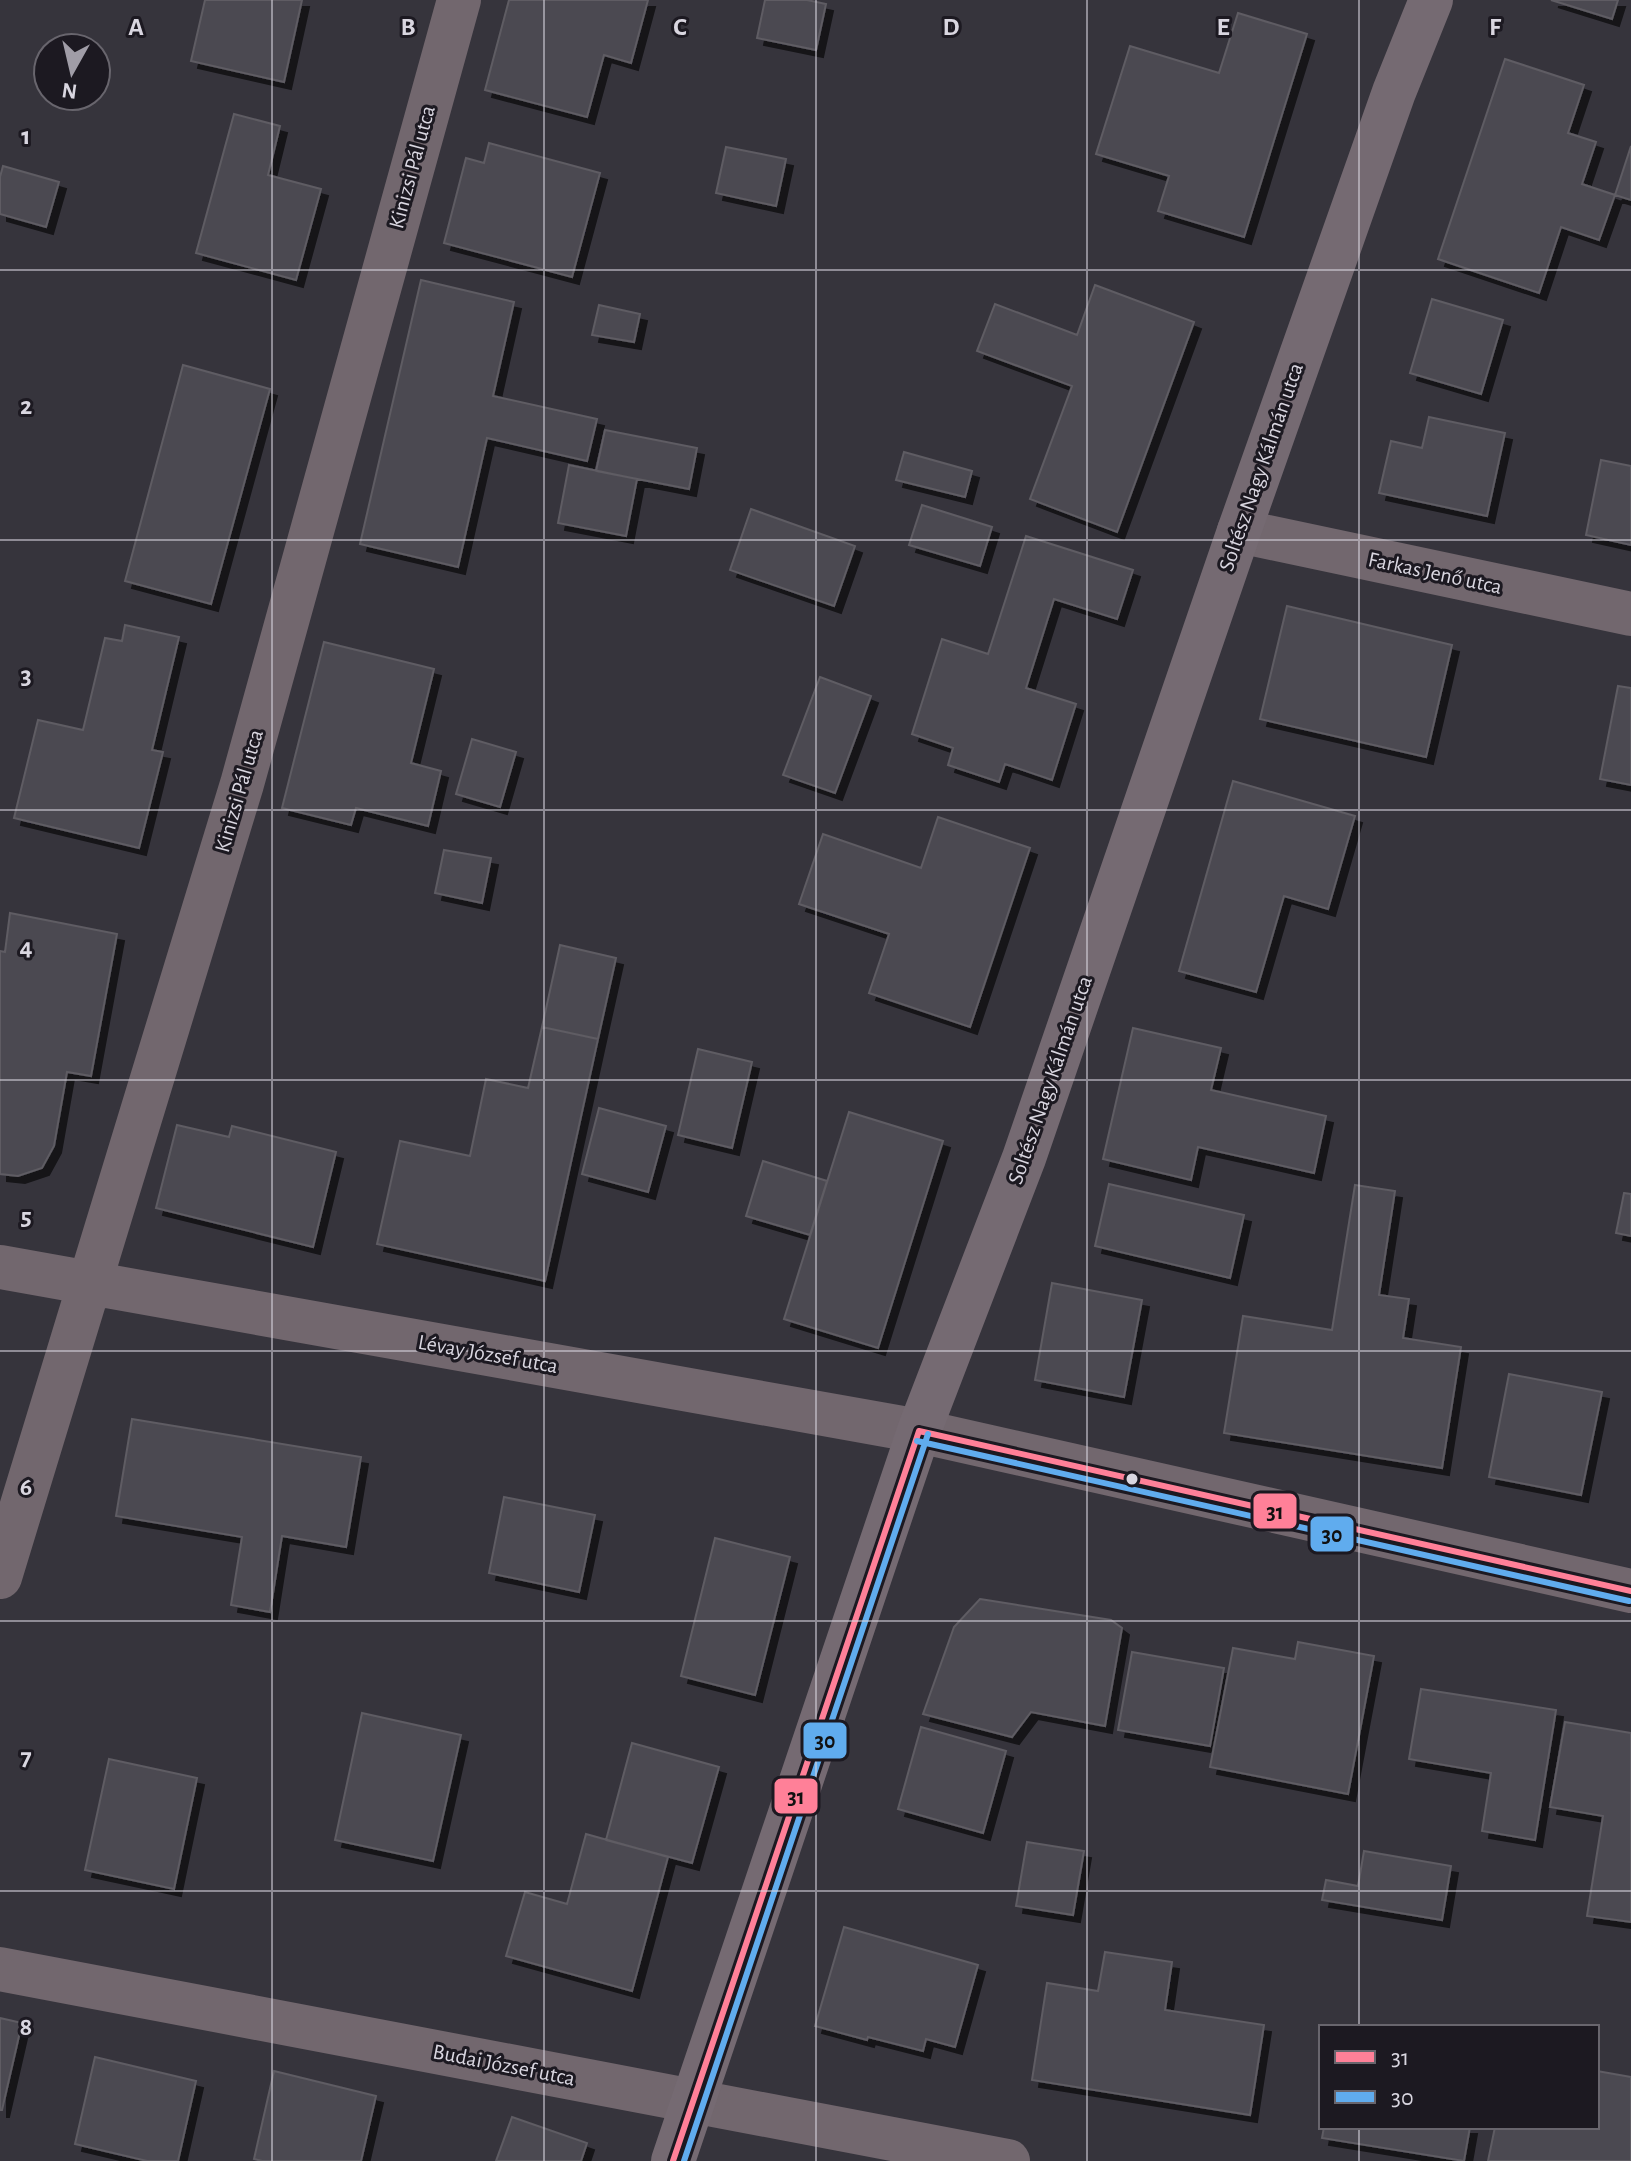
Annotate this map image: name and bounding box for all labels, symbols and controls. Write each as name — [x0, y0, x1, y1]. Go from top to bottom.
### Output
text: A — [128, 14, 144, 40]
text: B — [400, 14, 416, 40]
text: C — [673, 14, 687, 40]
text: D — [942, 14, 960, 40]
text: E — [1216, 14, 1230, 40]
text: F — [1489, 14, 1502, 40]
north arrow — [32, 32, 112, 112]
text: N — [60, 79, 78, 103]
street label: Kinizsi Pál utca — [385, 103, 439, 231]
text: 1 — [21, 123, 31, 149]
street label: Soltész Nagy Kálmán utca — [1215, 360, 1307, 574]
text: 2 — [20, 393, 32, 419]
street label: Farkas Jenő utca — [1366, 548, 1504, 598]
text: 3 — [20, 663, 32, 689]
street label: Kinizsi Pál utca — [211, 727, 267, 855]
text: 4 — [19, 934, 33, 960]
street label: Soltész Nagy Kálmán utca — [1004, 973, 1096, 1187]
text: 5 — [20, 1204, 32, 1230]
street label: Lévay József utca — [416, 1331, 560, 1377]
unlabelled marker — [1124, 1471, 1140, 1487]
text: 6 — [20, 1474, 32, 1500]
line badge: 31 — [1252, 1492, 1298, 1530]
text: 31 — [1266, 1501, 1284, 1523]
line badge: 30 — [1309, 1515, 1355, 1553]
text: 30 — [1322, 1524, 1342, 1546]
line badge: 30 — [802, 1721, 848, 1760]
text: 30 — [815, 1730, 835, 1752]
text: 7 — [20, 1744, 32, 1770]
line badge: 31 — [773, 1777, 819, 1815]
text: 31 — [787, 1786, 805, 1808]
text: 8 — [20, 2014, 32, 2040]
legend — [1319, 2025, 1599, 2129]
street label: Budai József utca — [431, 2040, 577, 2090]
text: 31 — [1391, 2046, 1409, 2070]
text: 30 — [1391, 2086, 1414, 2110]

